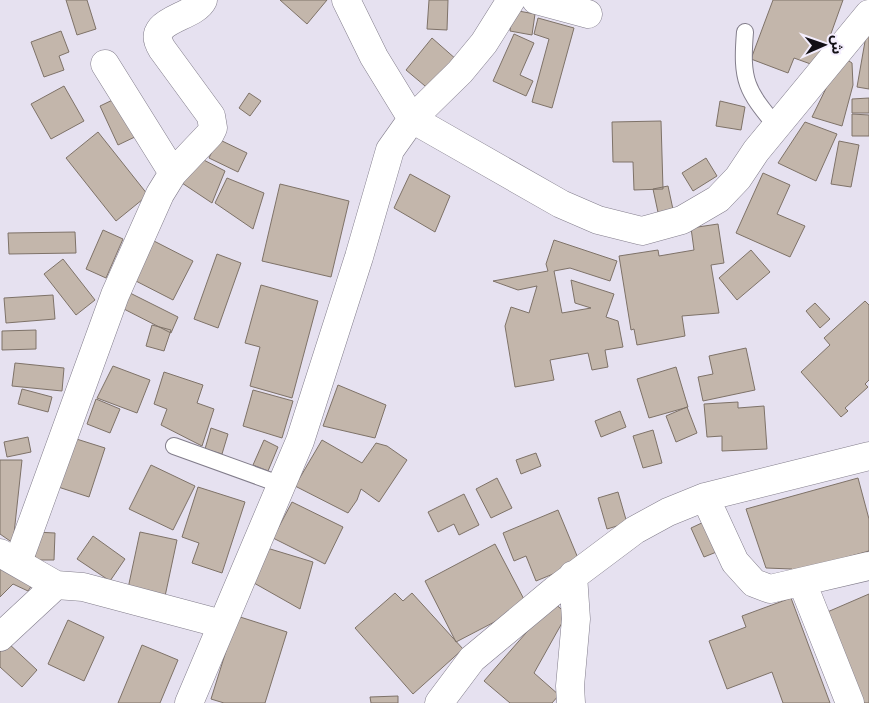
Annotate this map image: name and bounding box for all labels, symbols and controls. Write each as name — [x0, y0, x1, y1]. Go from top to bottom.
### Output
north arrow — [799, 20, 849, 70]
text: ش — [822, 34, 851, 55]

